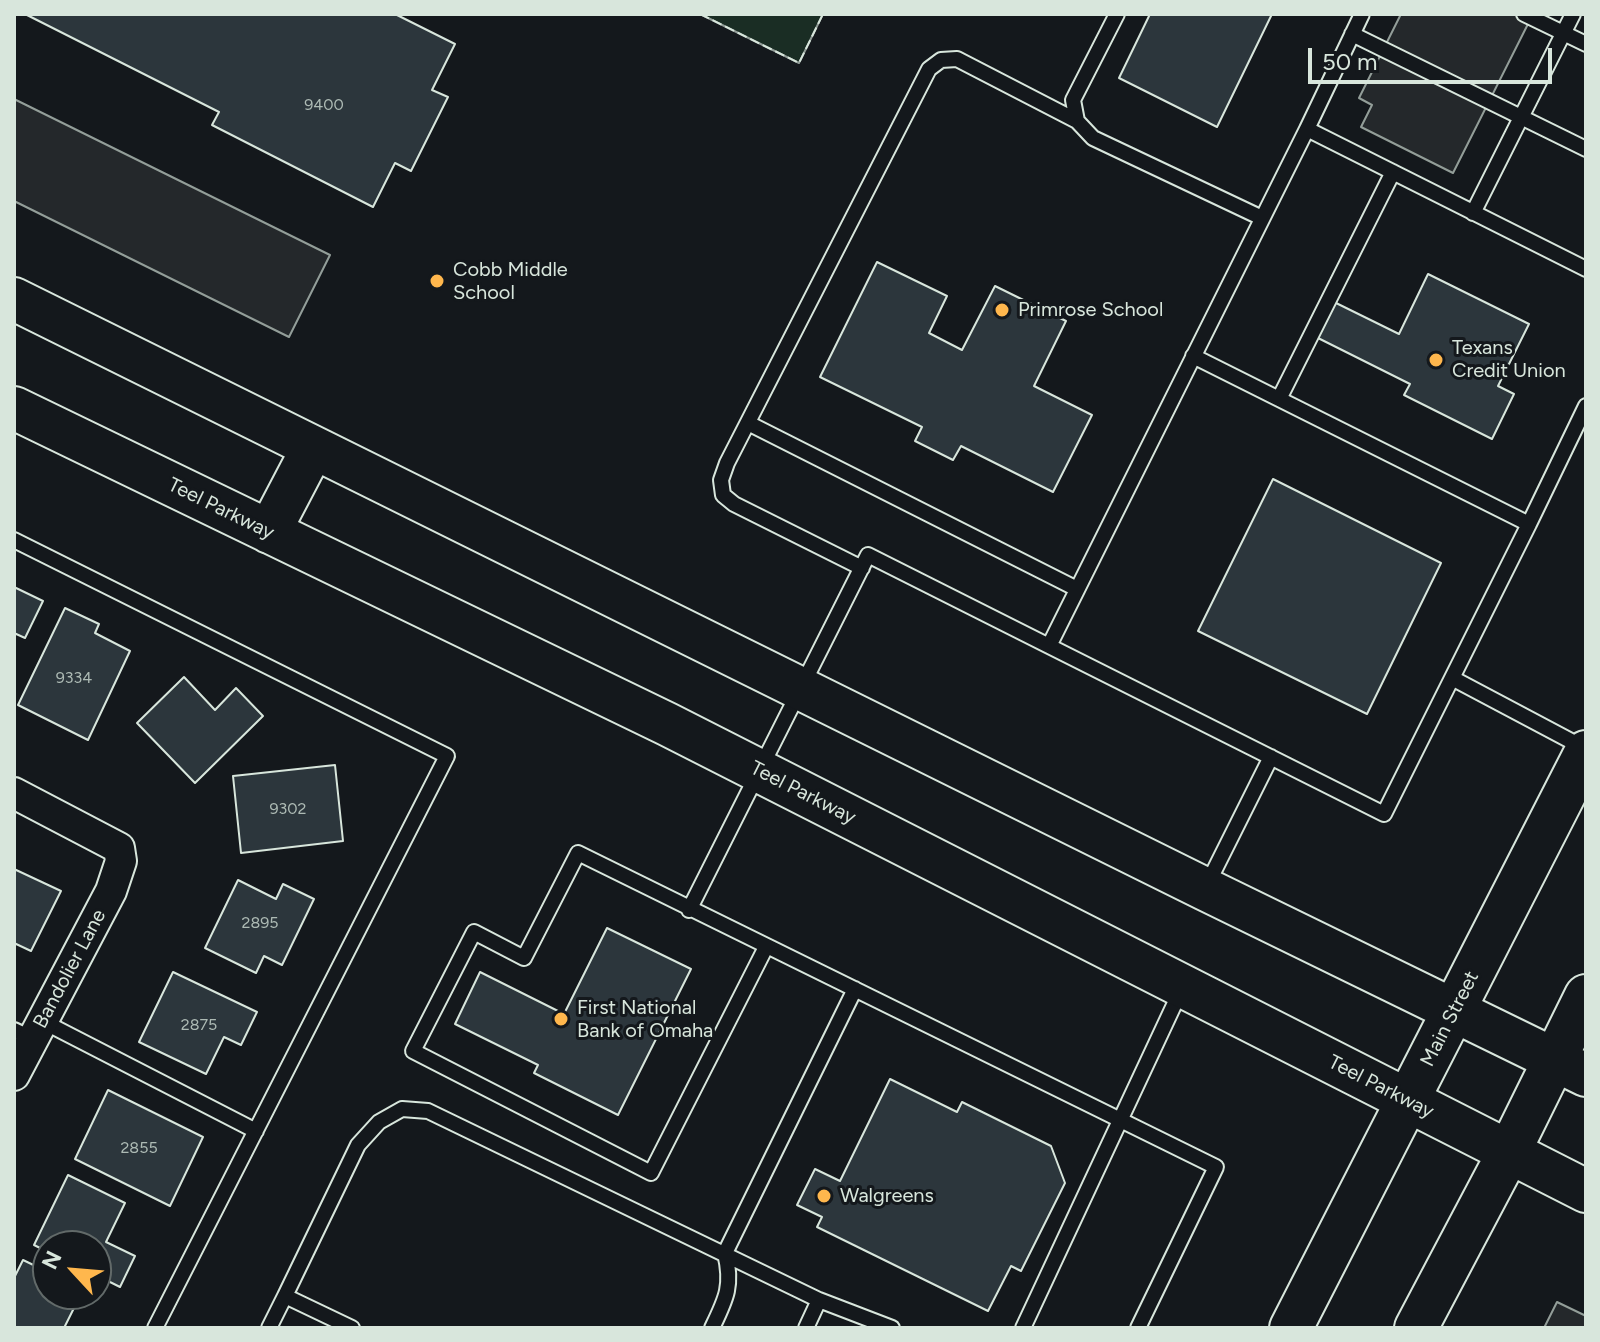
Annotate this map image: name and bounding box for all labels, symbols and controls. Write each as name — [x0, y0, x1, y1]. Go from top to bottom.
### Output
scale bar — [1312, 32, 1556, 82]
text: 50 m — [1322, 47, 1378, 76]
house number: 9400 — [304, 95, 344, 115]
place label: Cobb Middle School — [453, 258, 568, 305]
marker: Cobb Middle School — [428, 272, 446, 290]
place label: Primrose School — [1018, 298, 1163, 322]
marker: Primrose School — [993, 301, 1011, 319]
place label: Texans Credit Union — [1452, 336, 1566, 383]
marker: Texans Credit Union — [1427, 351, 1445, 369]
street label: Teel Parkway — [164, 473, 278, 545]
house number: 9334 — [56, 668, 92, 688]
street label: Teel Parkway — [746, 756, 860, 830]
house number: 9302 — [270, 799, 306, 819]
street label: Bandolier Lane — [29, 905, 111, 1033]
house number: 2895 — [241, 913, 279, 933]
street label: Main Street — [1416, 967, 1484, 1071]
place label: First National Bank of Omaha — [577, 996, 713, 1043]
marker: First National Bank of Omaha — [552, 1010, 570, 1028]
house number: 2875 — [181, 1015, 217, 1035]
street label: Teel Parkway — [1324, 1050, 1438, 1124]
house number: 2855 — [120, 1138, 158, 1158]
place label: Walgreens — [840, 1184, 934, 1208]
marker: Walgreens — [815, 1187, 833, 1205]
north arrow — [32, 1230, 112, 1310]
text: N — [36, 1247, 68, 1274]

